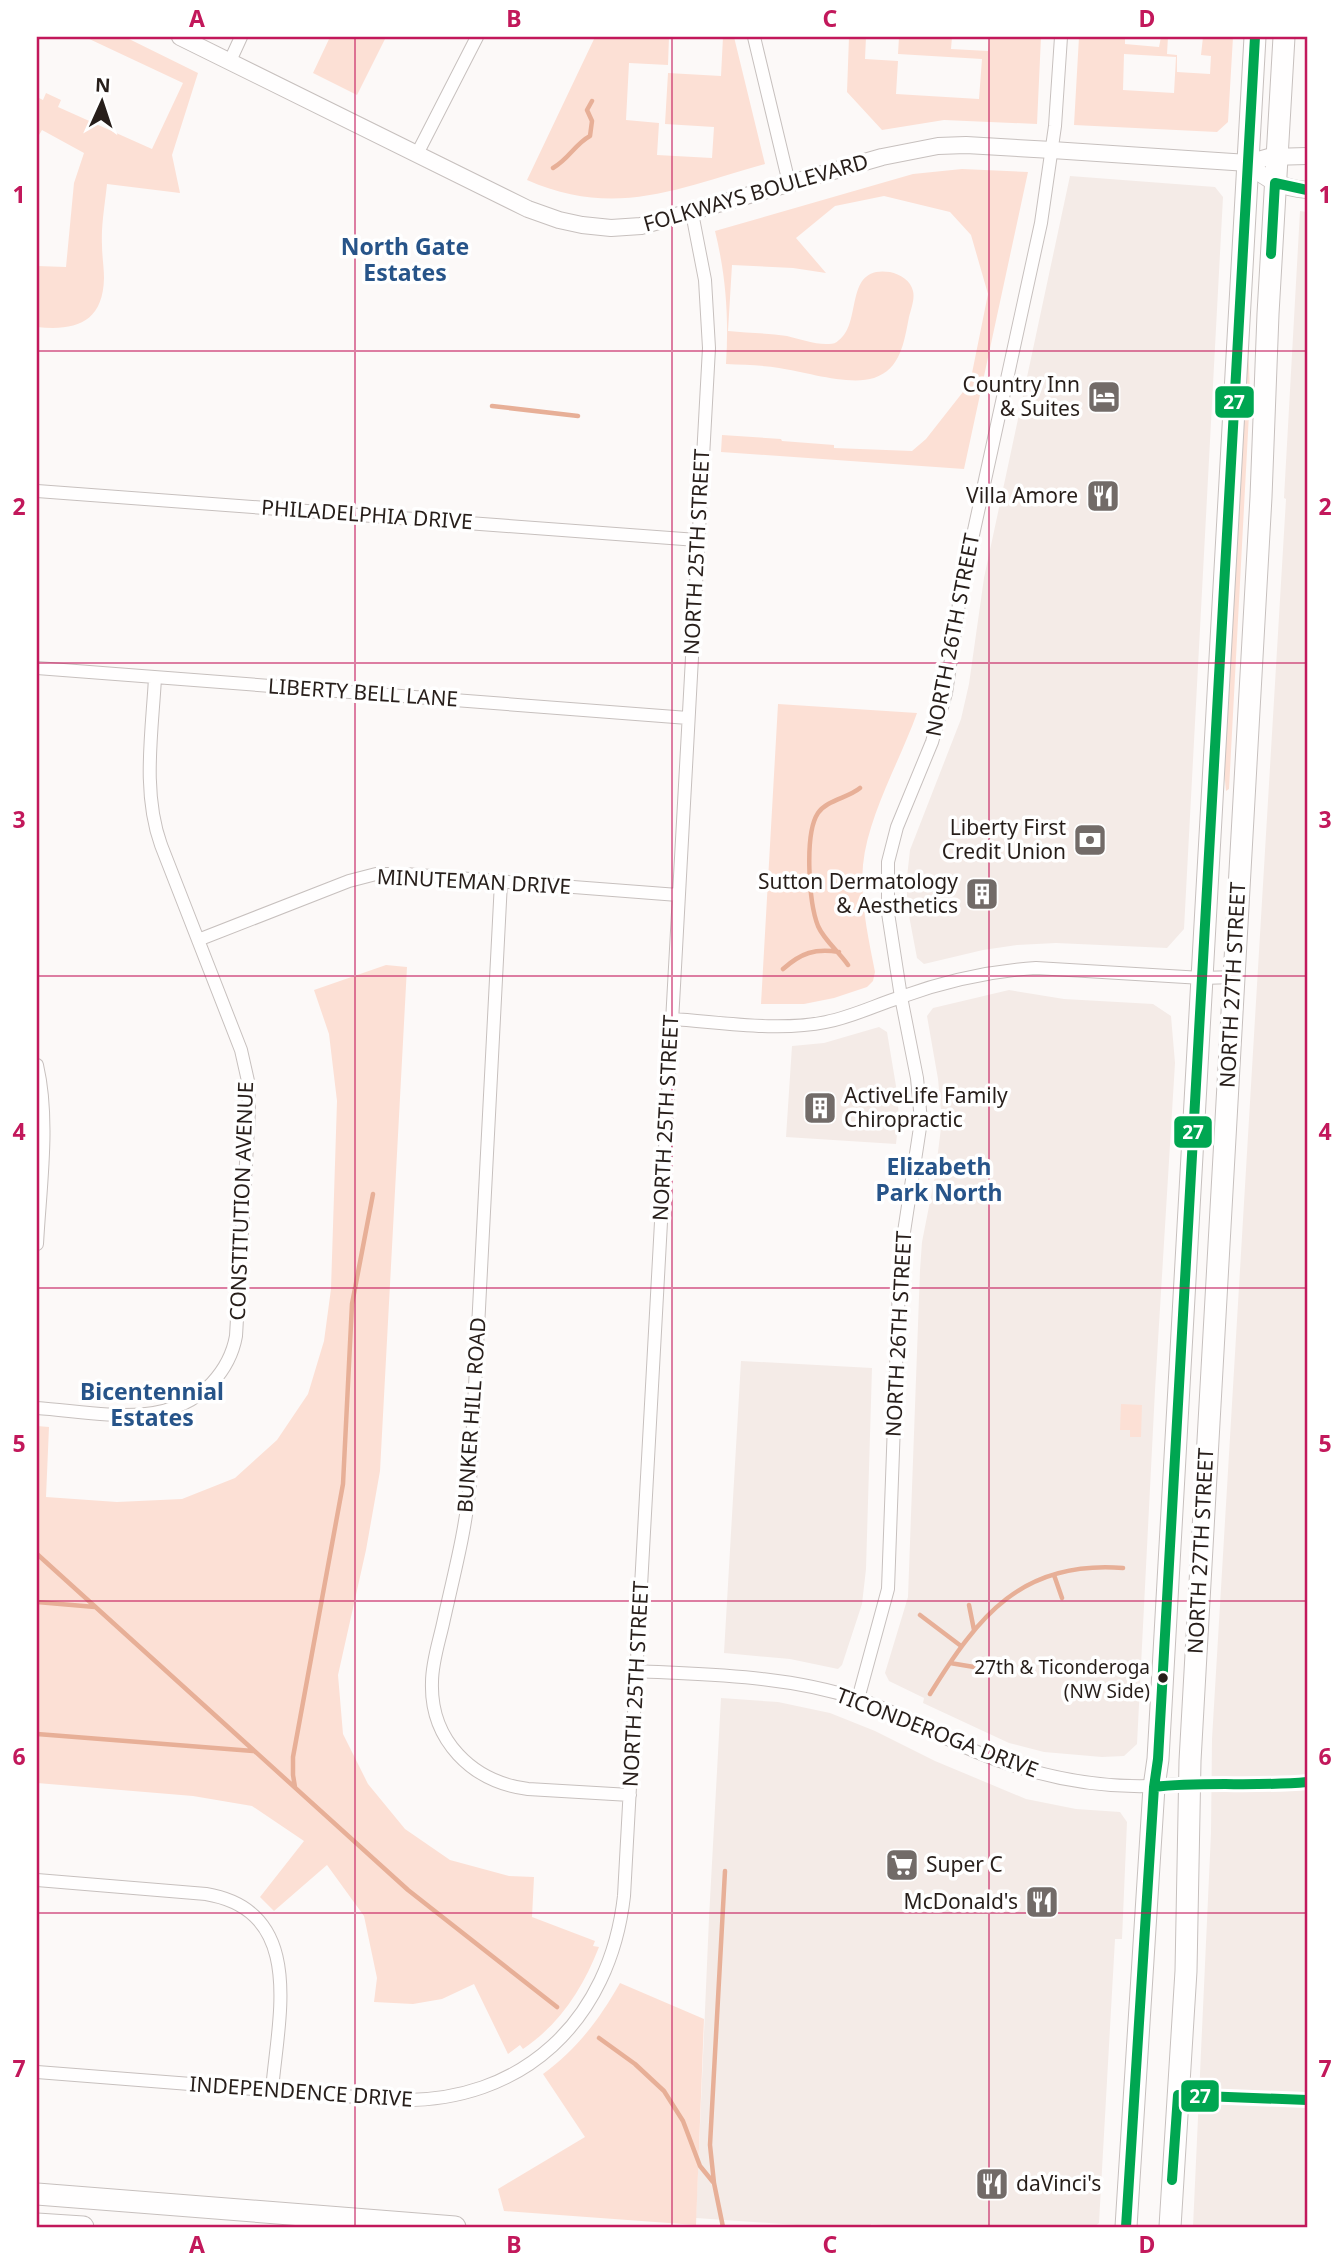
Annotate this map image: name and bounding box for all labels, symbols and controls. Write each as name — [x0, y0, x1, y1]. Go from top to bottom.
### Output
text: A — [189, 2, 205, 34]
text: B — [506, 2, 522, 34]
text: C — [823, 2, 838, 34]
text: D — [1139, 2, 1155, 34]
north arrow — [66, 66, 136, 136]
text: N — [94, 72, 111, 98]
street label: FOLKWAYS BOULEVARD — [640, 147, 871, 238]
text: 1 — [12, 178, 26, 210]
text: 1 — [1318, 178, 1332, 210]
district label: North Gate Estates — [341, 230, 469, 288]
place label: Country Inn & Suites — [963, 370, 1080, 422]
hotel icon: Country Inn & Suites — [1085, 378, 1123, 416]
line badge: 27 — [1214, 385, 1255, 419]
text: 27 — [1223, 389, 1245, 415]
street label: NORTH 25TH STREET — [677, 448, 715, 656]
restaurant icon: Villa Amore — [1084, 477, 1122, 515]
place label: Villa Amore — [966, 481, 1078, 509]
text: 2 — [12, 490, 26, 522]
text: 2 — [1318, 490, 1332, 522]
street label: PHILADELPHIA DRIVE — [260, 493, 474, 535]
street label: NORTH 26TH STREET — [919, 531, 985, 739]
street label: LIBERTY BELL LANE — [267, 671, 459, 713]
text: 3 — [12, 803, 26, 835]
text: 3 — [1318, 803, 1332, 835]
place label: Liberty First Credit Union — [942, 813, 1066, 865]
bank icon: Liberty First Credit Union — [1071, 821, 1109, 859]
street label: MINUTEMAN DRIVE — [376, 862, 572, 900]
place label: Sutton Dermatology & Aesthetics — [758, 867, 958, 919]
building icon: Sutton Dermatology & Aesthetics — [963, 875, 1001, 913]
street label: NORTH 27TH STREET — [1213, 881, 1251, 1089]
street label: NORTH 25TH STREET — [646, 1014, 684, 1222]
street label: CONSTITUTION AVENUE — [223, 1081, 259, 1321]
place label: ActiveLife Family Chiropractic — [844, 1081, 1008, 1133]
building icon: ActiveLife Family Chiropractic — [801, 1089, 839, 1127]
text: 4 — [12, 1115, 26, 1147]
line badge: 27 — [1173, 1115, 1213, 1149]
text: 4 — [1318, 1115, 1332, 1147]
text: 27 — [1182, 1119, 1204, 1145]
district label: Elizabeth Park North — [876, 1150, 1002, 1208]
street label: NORTH 26TH STREET — [879, 1230, 917, 1438]
street label: BUNKER HILL ROAD — [450, 1316, 492, 1514]
district label: Bicentennial Estates — [80, 1375, 224, 1433]
text: 5 — [12, 1427, 26, 1459]
text: 5 — [1318, 1427, 1332, 1459]
street label: NORTH 27TH STREET — [1181, 1447, 1219, 1655]
street label: NORTH 25TH STREET — [616, 1580, 654, 1788]
place label: 27th & Ticonderoga (NW Side) — [974, 1654, 1150, 1704]
marker: 27th & Ticonderoga (NW Side) — [1156, 1671, 1170, 1685]
street label: TICONDEROGA DRIVE — [832, 1681, 1042, 1784]
text: 6 — [12, 1740, 26, 1772]
text: 6 — [1318, 1740, 1332, 1772]
supermarket icon: Super C — [883, 1846, 921, 1884]
place label: Super C — [926, 1850, 1003, 1878]
restaurant icon: McDonald's — [1023, 1883, 1061, 1921]
place label: McDonald's — [904, 1887, 1018, 1915]
text: 7 — [12, 2052, 26, 2084]
text: 7 — [1318, 2052, 1332, 2084]
street label: INDEPENDENCE DRIVE — [189, 2069, 414, 2113]
line badge: 27 — [1180, 2079, 1220, 2113]
text: 27 — [1189, 2083, 1211, 2109]
restaurant icon: daVinci's — [973, 2165, 1011, 2203]
place label: daVinci's — [1016, 2169, 1101, 2197]
text: A — [189, 2228, 205, 2260]
text: B — [506, 2228, 522, 2260]
text: C — [823, 2228, 838, 2260]
text: D — [1139, 2228, 1155, 2260]

